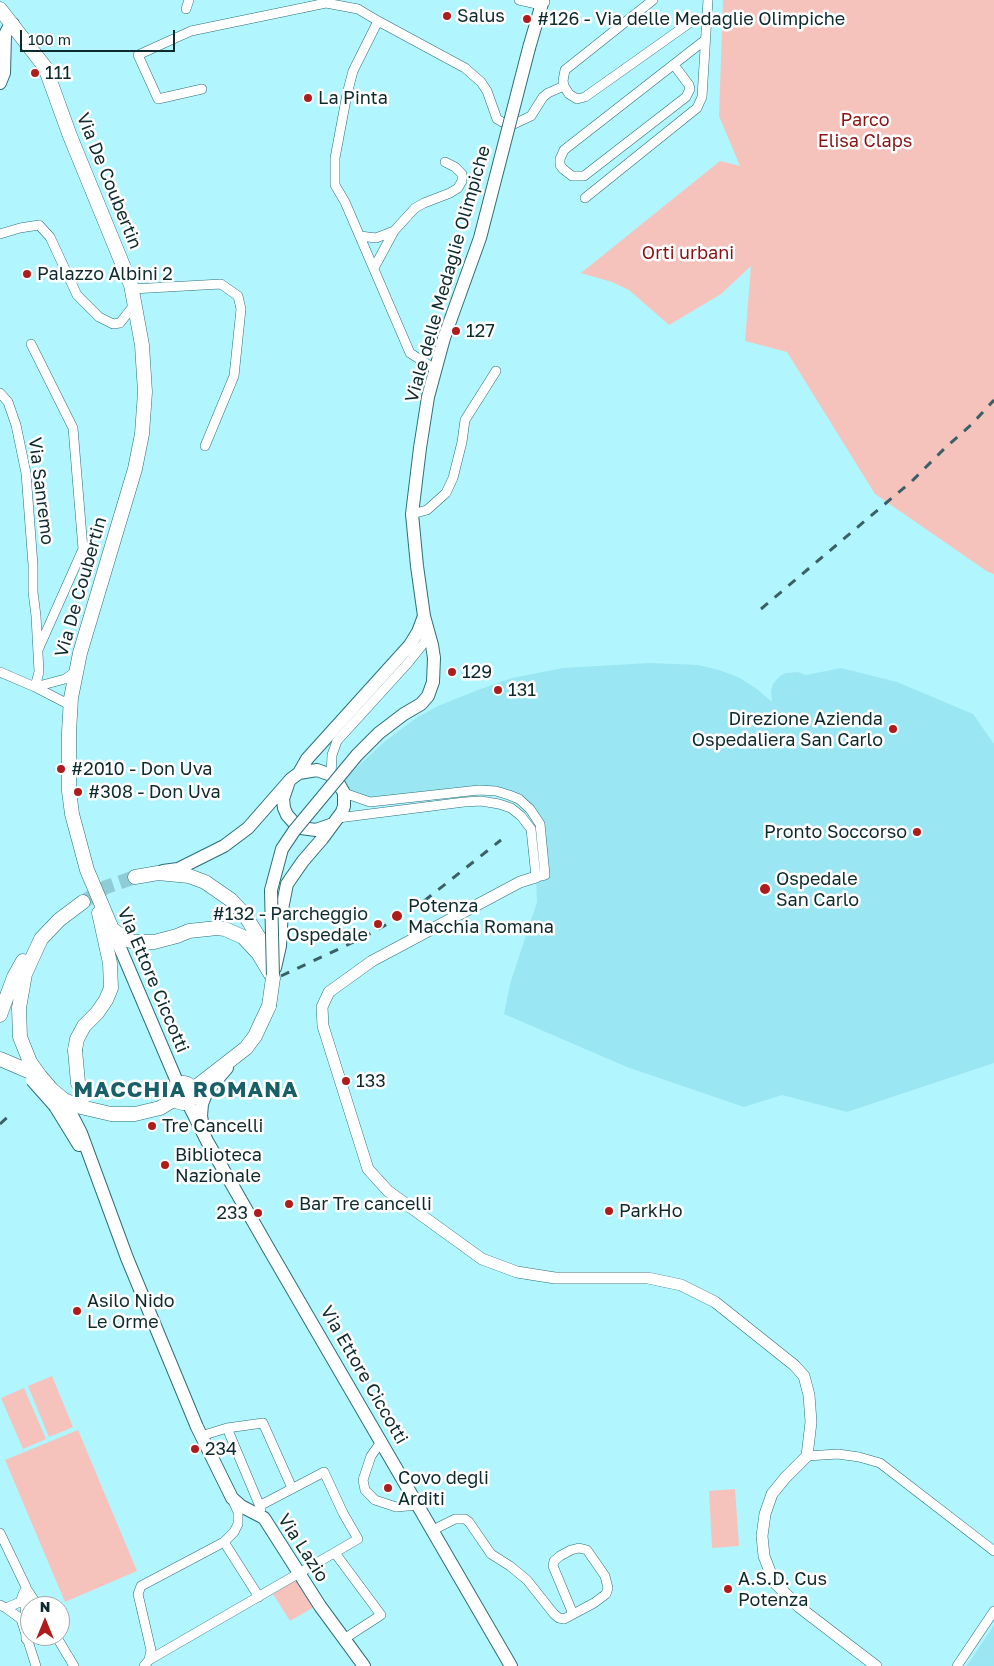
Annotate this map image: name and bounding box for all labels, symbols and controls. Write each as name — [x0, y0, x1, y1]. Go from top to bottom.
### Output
place label: Salus — [457, 5, 505, 27]
place label: #126 - Via delle Medaglie Olimpiche — [537, 8, 845, 30]
marker: Salus — [441, 10, 453, 22]
marker: #126 - Via delle Medaglie Olimpiche — [521, 13, 533, 25]
scale bar — [22, 20, 178, 52]
text: 100 m — [28, 30, 71, 48]
place label: 111 — [45, 62, 71, 84]
marker: 111 — [29, 67, 41, 79]
place label: La Pinta — [318, 87, 388, 109]
marker: La Pinta — [302, 92, 314, 104]
park label: Parco Elisa Claps — [818, 109, 912, 152]
street label: Via De Coubertin — [72, 110, 146, 252]
street label: Viale delle Medaglie Olimpiche — [401, 143, 495, 405]
park label: Orti urbani — [642, 242, 734, 264]
place label: Palazzo Albini 2 — [37, 263, 173, 285]
marker: Palazzo Albini 2 — [21, 268, 33, 280]
place label: 127 — [466, 320, 495, 342]
marker: 127 — [450, 325, 462, 337]
street label: Via Sanremo — [24, 436, 58, 546]
street label: Via De Coubertin — [51, 514, 111, 660]
place label: 129 — [462, 661, 492, 683]
marker: 129 — [446, 666, 458, 678]
place label: 131 — [508, 679, 536, 701]
marker: 131 — [492, 684, 504, 696]
place label: Direzione Azienda Ospedaliera San Carlo — [692, 708, 883, 751]
marker: Direzione Azienda Ospedaliera San Carlo — [887, 723, 899, 735]
place label: #2010 - Don Uva — [71, 758, 212, 780]
marker: #2010 - Don Uva — [55, 763, 67, 775]
place label: #308 - Don Uva — [88, 781, 221, 803]
marker: #308 - Don Uva — [72, 786, 84, 798]
place label: Pronto Soccorso — [764, 821, 907, 843]
marker: Pronto Soccorso — [911, 826, 923, 838]
place label: Ospedale San Carlo — [776, 868, 859, 911]
marker: Ospedale San Carlo — [758, 882, 772, 896]
place label: Potenza Macchia Romana — [408, 895, 554, 938]
place label: #132 - Parcheggio Ospedale — [213, 903, 368, 946]
street label: Via Ettore Ciccotti — [113, 904, 193, 1056]
marker: Potenza Macchia Romana — [390, 909, 404, 923]
marker: #132 - Parcheggio Ospedale — [372, 918, 384, 930]
place label: 133 — [356, 1070, 386, 1092]
marker: 133 — [340, 1075, 352, 1087]
district label: MACCHIA ROMANA — [72, 1077, 300, 1103]
place label: Tre Cancelli — [162, 1115, 263, 1137]
marker: Tre Cancelli — [146, 1120, 158, 1132]
place label: Biblioteca Nazionale — [175, 1144, 262, 1186]
marker: Biblioteca Nazionale — [159, 1159, 171, 1171]
place label: Bar Tre cancelli — [299, 1193, 432, 1215]
marker: Bar Tre cancelli — [283, 1198, 295, 1210]
place label: ParkHo — [619, 1200, 682, 1222]
place label: 233 — [217, 1202, 248, 1224]
marker: ParkHo — [603, 1205, 615, 1217]
marker: 233 — [252, 1207, 264, 1219]
place label: Asilo Nido Le Orme — [87, 1290, 175, 1332]
street label: Via Ettore Ciccotti — [316, 1302, 412, 1448]
marker: Asilo Nido Le Orme — [71, 1305, 83, 1317]
place label: 234 — [205, 1438, 237, 1460]
marker: 234 — [189, 1443, 201, 1455]
place label: Covo degli Arditi — [398, 1467, 489, 1510]
marker: Covo degli Arditi — [382, 1482, 394, 1494]
street label: Via Lazio — [273, 1510, 333, 1586]
place label: A.S.D. Cus Potenza — [738, 1568, 827, 1610]
marker: A.S.D. Cus Potenza — [722, 1583, 734, 1595]
north arrow — [20, 1596, 70, 1646]
text: N — [40, 1598, 50, 1615]

